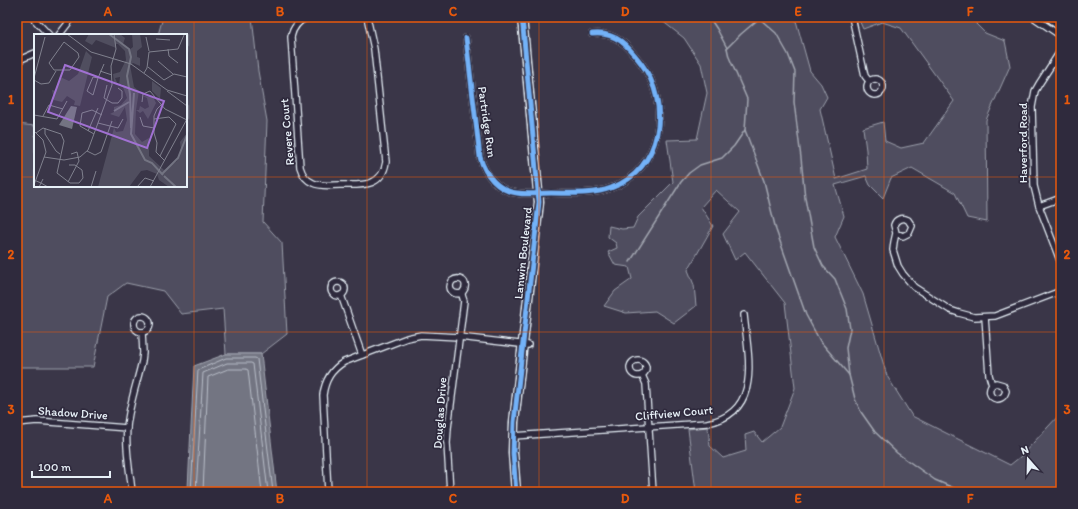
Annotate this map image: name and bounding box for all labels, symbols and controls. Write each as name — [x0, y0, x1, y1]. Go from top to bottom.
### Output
text: A — [103, 4, 113, 19]
text: B — [276, 4, 285, 19]
text: C — [449, 4, 458, 19]
text: D — [621, 4, 630, 19]
text: E — [794, 4, 802, 19]
text: F — [967, 4, 974, 19]
inset map — [34, 34, 187, 187]
street label: Partridge Run — [475, 86, 499, 159]
text: 1 — [8, 92, 14, 107]
text: 1 — [1064, 92, 1070, 107]
street label: Revere Court — [277, 98, 297, 166]
street label: Haverford Road — [1016, 102, 1030, 183]
street label: Lanwin Boulevard — [511, 206, 535, 300]
text: 2 — [8, 247, 15, 262]
text: 2 — [1064, 247, 1071, 262]
street label: Douglas Drive — [431, 377, 449, 449]
text: 3 — [7, 402, 15, 417]
text: 3 — [1063, 402, 1071, 417]
street label: Cliffview Court — [635, 403, 714, 423]
street label: Shadow Drive — [38, 404, 109, 422]
north arrow — [1008, 439, 1048, 479]
text: N — [1019, 443, 1030, 457]
scale bar — [32, 453, 110, 479]
text: 100 m — [38, 460, 71, 474]
text: A — [103, 491, 113, 506]
text: B — [276, 491, 285, 506]
text: C — [449, 491, 458, 506]
text: D — [621, 491, 630, 506]
text: E — [794, 491, 802, 506]
text: F — [967, 491, 974, 506]

